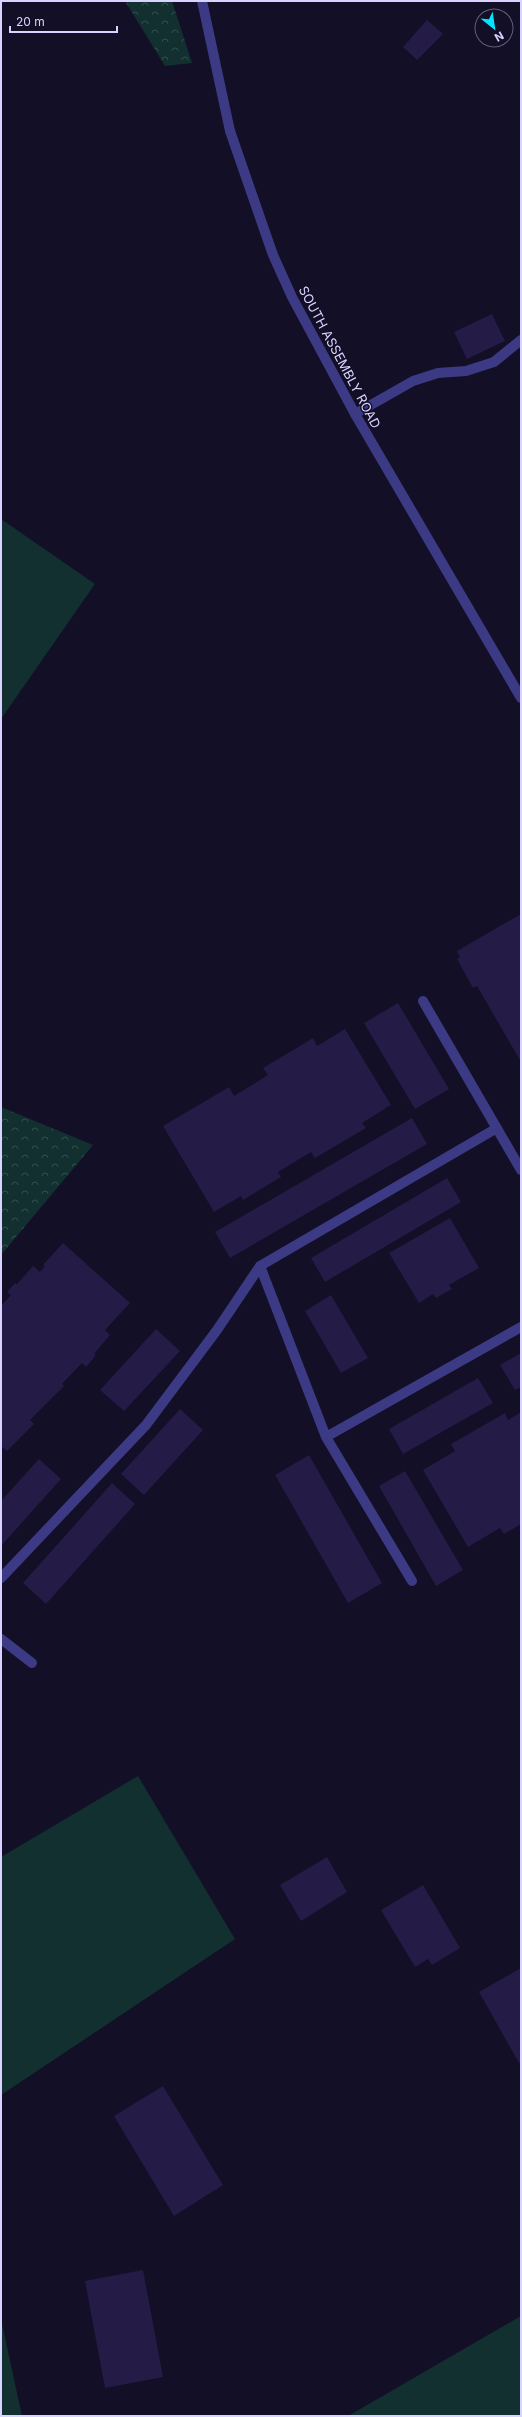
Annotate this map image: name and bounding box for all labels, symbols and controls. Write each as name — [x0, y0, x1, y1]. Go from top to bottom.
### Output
scale bar — [10, 8, 117, 34]
north arrow — [474, 8, 514, 48]
text: 20 m — [16, 14, 45, 29]
text: N — [492, 29, 506, 45]
street label: SOUTH ASSEMBLY ROAD — [296, 283, 384, 431]

